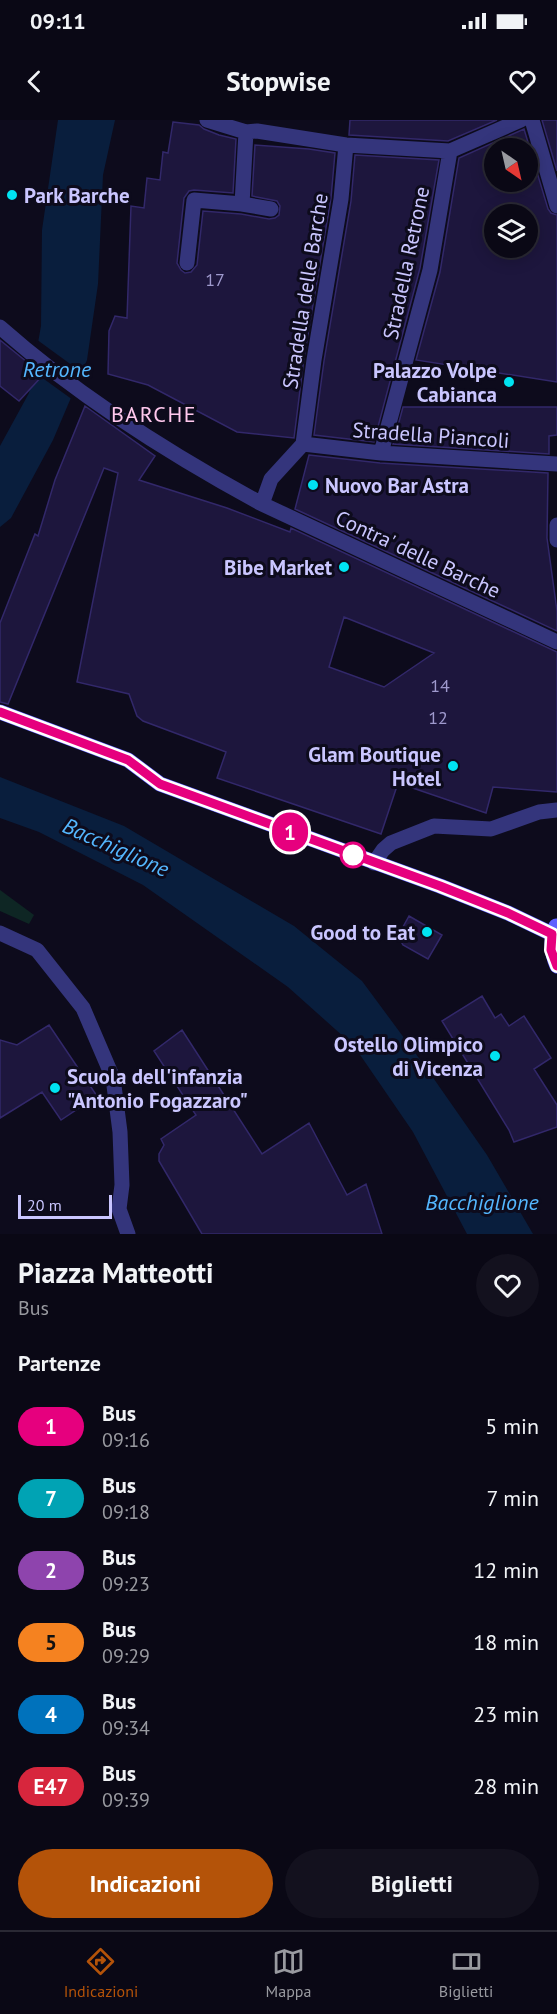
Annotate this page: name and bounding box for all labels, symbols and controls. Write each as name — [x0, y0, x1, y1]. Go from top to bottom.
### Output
text: 09:11 — [30, 7, 86, 35]
text: Stopwise — [226, 64, 331, 98]
icon: back — [18, 65, 51, 98]
icon: heart — [506, 65, 539, 98]
north arrow — [484, 138, 538, 192]
map controls — [484, 138, 538, 258]
place label: Park Barche — [24, 182, 130, 209]
street label: Stradella Retrone — [377, 184, 435, 342]
marker: Park Barche — [5, 188, 19, 202]
street label: Stradella delle Barche — [276, 191, 334, 391]
button: layers — [484, 204, 538, 258]
house number: 17 — [205, 268, 225, 291]
water label: Retrone — [23, 355, 92, 383]
place label: Palazzo Volpe Cabianca — [373, 357, 497, 408]
marker: Palazzo Volpe Cabianca — [502, 375, 516, 389]
district label: BARCHE — [111, 400, 197, 428]
street label: Stradella Piancoli — [352, 416, 510, 454]
place label: Nuovo Bar Astra — [325, 472, 469, 499]
marker: Nuovo Bar Astra — [306, 478, 320, 492]
street label: Contra' delle Barche — [331, 504, 505, 604]
place label: Bibe Market — [224, 554, 333, 581]
marker: Bibe Market — [337, 560, 351, 574]
house number: 14 — [430, 674, 450, 697]
house number: 12 — [428, 706, 448, 729]
place label: Glam Boutique Hotel — [308, 741, 442, 792]
marker: Glam Boutique Hotel — [446, 759, 460, 773]
water label: Bacchiglione — [58, 811, 174, 883]
line badge: 1 — [270, 812, 310, 852]
text: 1 — [284, 819, 296, 846]
unlabelled marker — [340, 842, 366, 868]
place label: Good to Eat — [311, 919, 416, 946]
marker: Good to Eat — [420, 925, 434, 939]
place label: Ostello Olimpico di Vicenza — [334, 1031, 483, 1082]
marker: Ostello Olimpico di Vicenza — [488, 1049, 502, 1063]
place label: Scuola dell'infanzia "Antonio Fogazzaro" — [67, 1063, 248, 1114]
marker: Scuola dell'infanzia "Antonio Fogazzaro" — [48, 1081, 62, 1095]
water label: Bacchiglione — [425, 1188, 540, 1216]
scale bar — [18, 1192, 112, 1220]
text: 20 m — [27, 1195, 62, 1215]
text: Piazza Matteotti — [18, 1254, 214, 1291]
button: heart — [476, 1254, 539, 1317]
text: Bus — [18, 1295, 49, 1321]
text: Partenze — [18, 1349, 101, 1377]
text: Bus — [102, 1399, 136, 1427]
text: 5 min — [485, 1412, 539, 1440]
text: 1 — [45, 1413, 57, 1440]
text: 09:16 — [102, 1427, 150, 1453]
text: Bus — [102, 1471, 136, 1499]
text: 7 min — [487, 1484, 539, 1512]
text: 7 — [45, 1485, 57, 1512]
text: 09:18 — [102, 1499, 150, 1525]
text: Bus — [102, 1543, 136, 1571]
text: 12 min — [473, 1556, 539, 1584]
text: 2 — [45, 1557, 57, 1584]
text: 09:23 — [102, 1571, 150, 1597]
text: Bus — [102, 1615, 136, 1643]
text: 18 min — [473, 1628, 539, 1656]
text: 5 — [45, 1629, 57, 1656]
text: 09:29 — [102, 1643, 150, 1669]
text: Bus — [102, 1687, 136, 1715]
text: 23 min — [473, 1700, 539, 1728]
text: 4 — [45, 1701, 57, 1728]
text: 09:34 — [102, 1715, 150, 1741]
text: Bus — [102, 1759, 136, 1787]
text: 28 min — [473, 1772, 539, 1800]
text: E47 — [34, 1773, 68, 1800]
text: 09:39 — [102, 1787, 150, 1813]
button: Indicazioni — [18, 1849, 273, 1918]
button: Biglietti — [285, 1849, 539, 1918]
tab: Indicazioni — [64, 1945, 138, 2001]
tab: Mappa — [266, 1945, 311, 2001]
tab: Biglietti — [439, 1945, 493, 2001]

